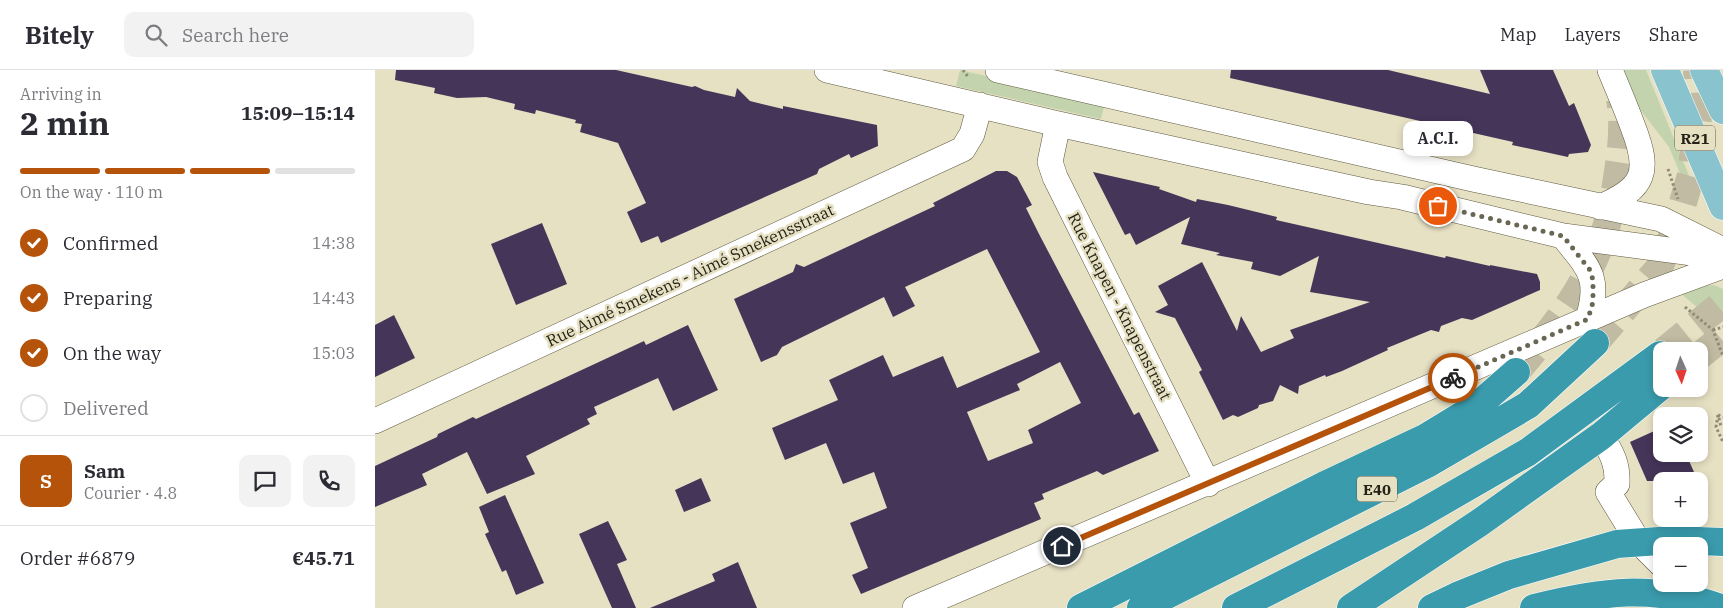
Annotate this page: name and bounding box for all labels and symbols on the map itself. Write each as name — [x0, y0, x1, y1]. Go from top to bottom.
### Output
callout: A.C.I. — [1403, 121, 1473, 156]
road number: R21 — [1675, 126, 1715, 150]
pin — [1417, 185, 1459, 227]
street label: Rue Aimé Smekens - Aimé Smekensstraat — [543, 199, 837, 351]
street label: Rue Knapen - Knapenstraat — [1064, 209, 1176, 403]
north arrow — [1653, 342, 1707, 398]
courier — [1428, 353, 1478, 403]
road number: E40 — [1357, 476, 1397, 502]
pin — [1041, 525, 1083, 567]

